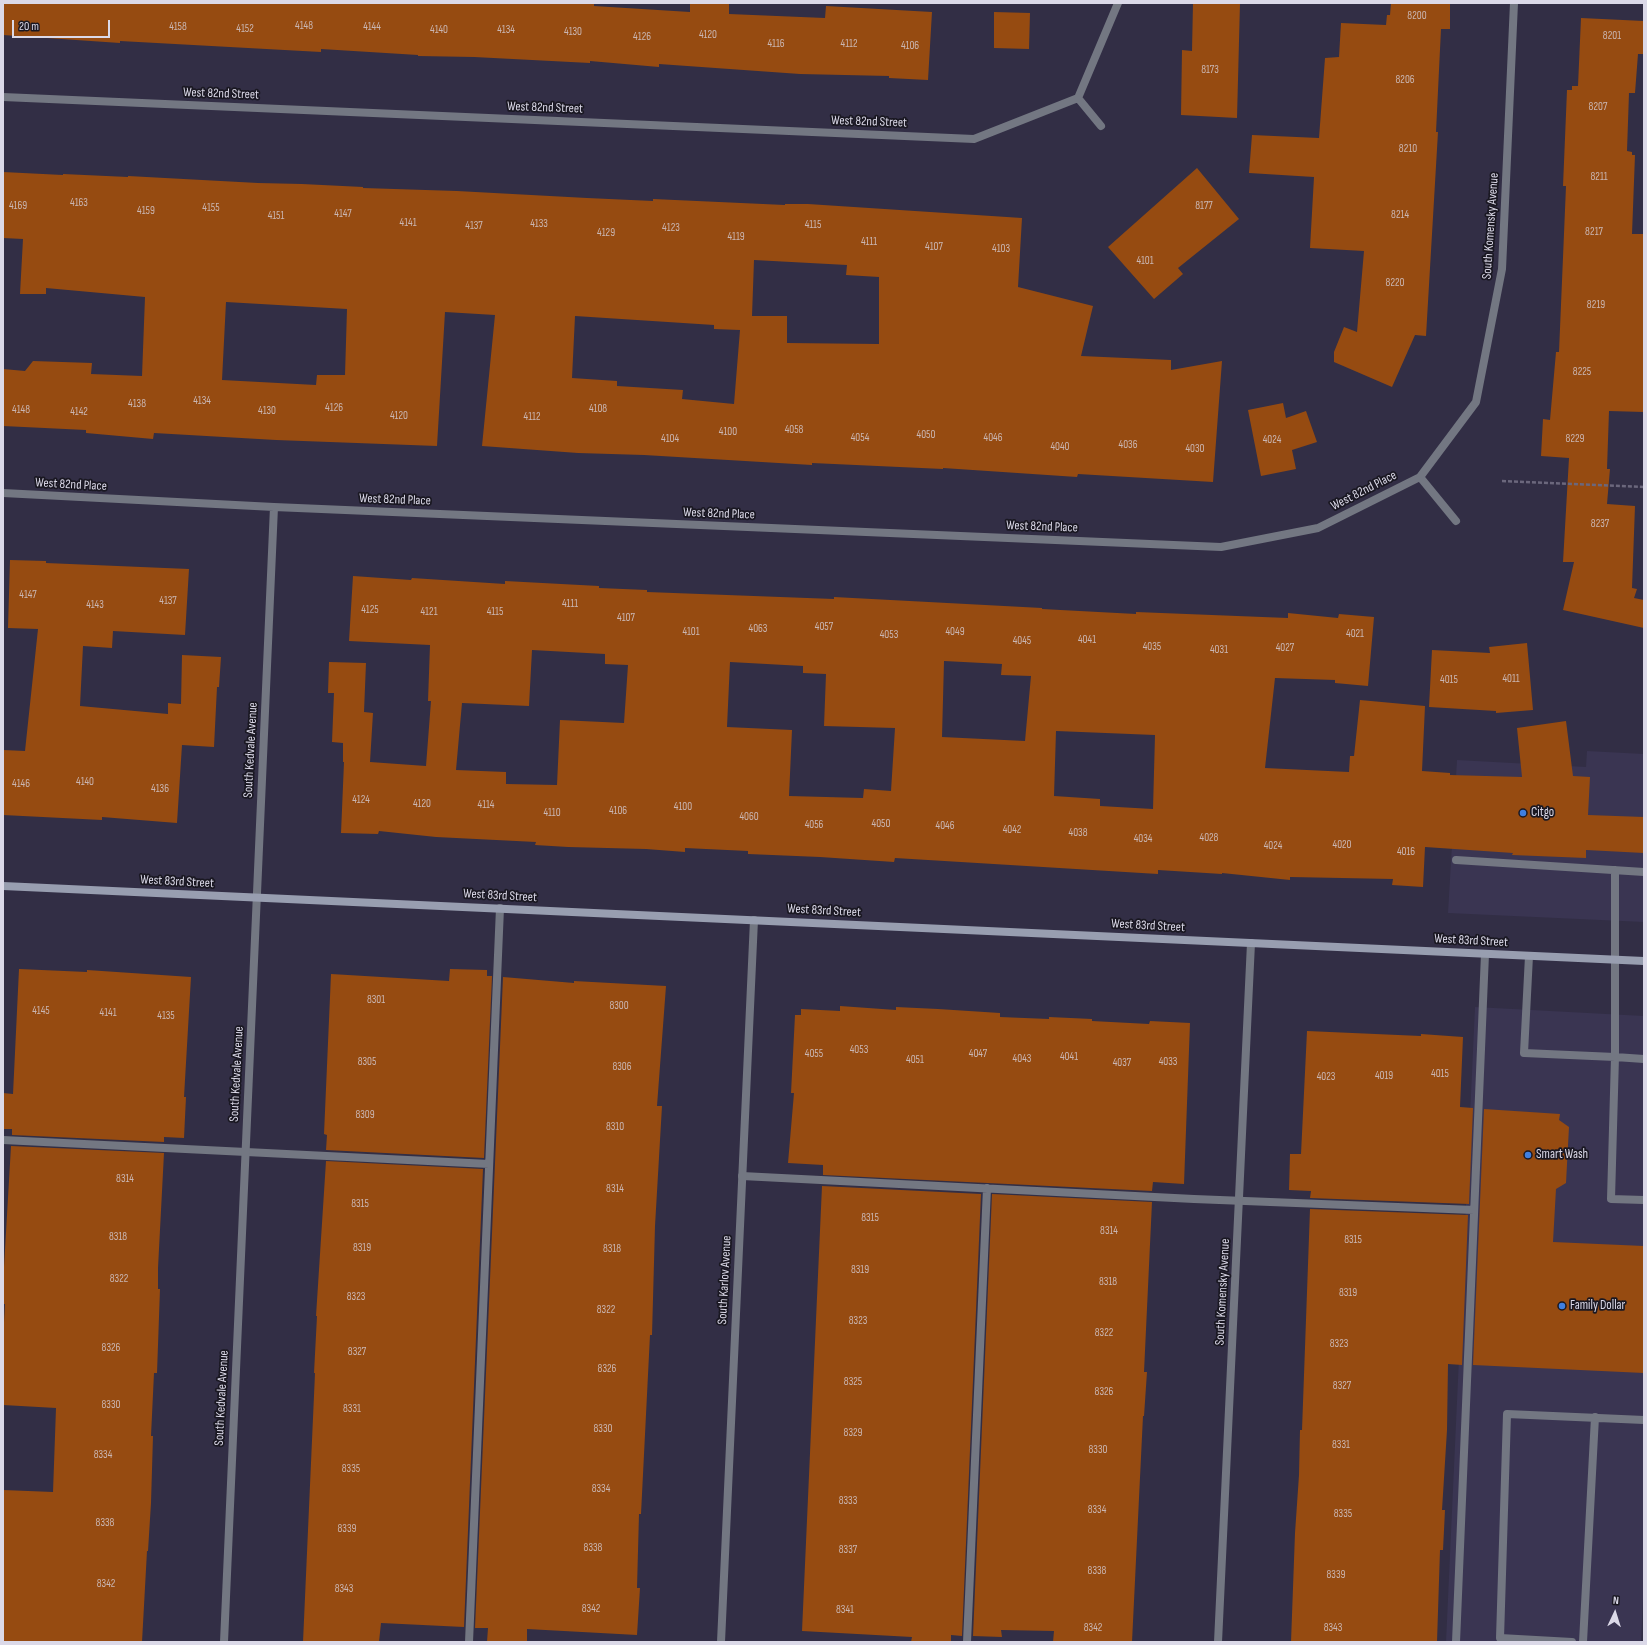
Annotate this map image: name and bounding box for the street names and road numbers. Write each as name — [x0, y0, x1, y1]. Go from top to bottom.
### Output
street label: West 82nd Street — [183, 85, 259, 103]
street label: West 82nd Street — [507, 99, 583, 117]
street label: West 82nd Street — [831, 113, 907, 131]
street label: South Komensky Avenue — [1479, 172, 1503, 280]
street label: West 82nd Place — [1329, 468, 1399, 514]
street label: West 82nd Place — [35, 475, 107, 495]
street label: West 82nd Place — [359, 491, 431, 509]
street label: West 82nd Place — [683, 505, 755, 523]
street label: West 82nd Place — [1006, 518, 1078, 536]
street label: South Kedvale Avenue — [241, 702, 261, 798]
street label: West 83rd Street — [140, 872, 214, 892]
street label: West 83rd Street — [463, 886, 537, 906]
street label: West 83rd Street — [787, 901, 861, 921]
street label: West 83rd Street — [1111, 916, 1185, 936]
street label: West 83rd Street — [1434, 931, 1508, 951]
street label: South Kedvale Avenue — [227, 1026, 247, 1122]
street label: South Karlov Avenue — [715, 1235, 735, 1325]
street label: South Komensky Avenue — [1212, 1238, 1234, 1346]
street label: South Kedvale Avenue — [212, 1350, 232, 1446]

